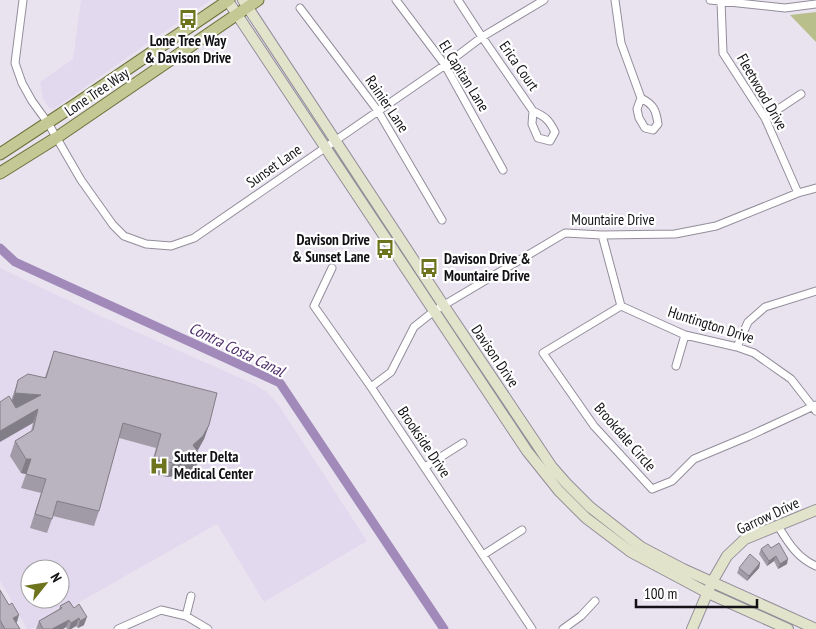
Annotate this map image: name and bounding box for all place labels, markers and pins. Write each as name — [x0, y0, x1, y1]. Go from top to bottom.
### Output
bus stop icon: Lone Tree Way & Davison Drive — [177, 8, 199, 30]
place label: Lone Tree Way & Davison Drive — [145, 31, 231, 67]
place label: Davison Drive & Sunset Lane — [292, 230, 370, 266]
bus stop icon: Davison Drive & Sunset Lane — [374, 238, 396, 260]
place label: Davison Drive & Mountaire Drive — [444, 249, 531, 285]
bus stop icon: Davison Drive & Mountaire Drive — [418, 257, 440, 279]
place label: Sutter Delta Medical Center — [174, 447, 254, 483]
hospital icon: Sutter Delta Medical Center — [148, 455, 170, 477]

